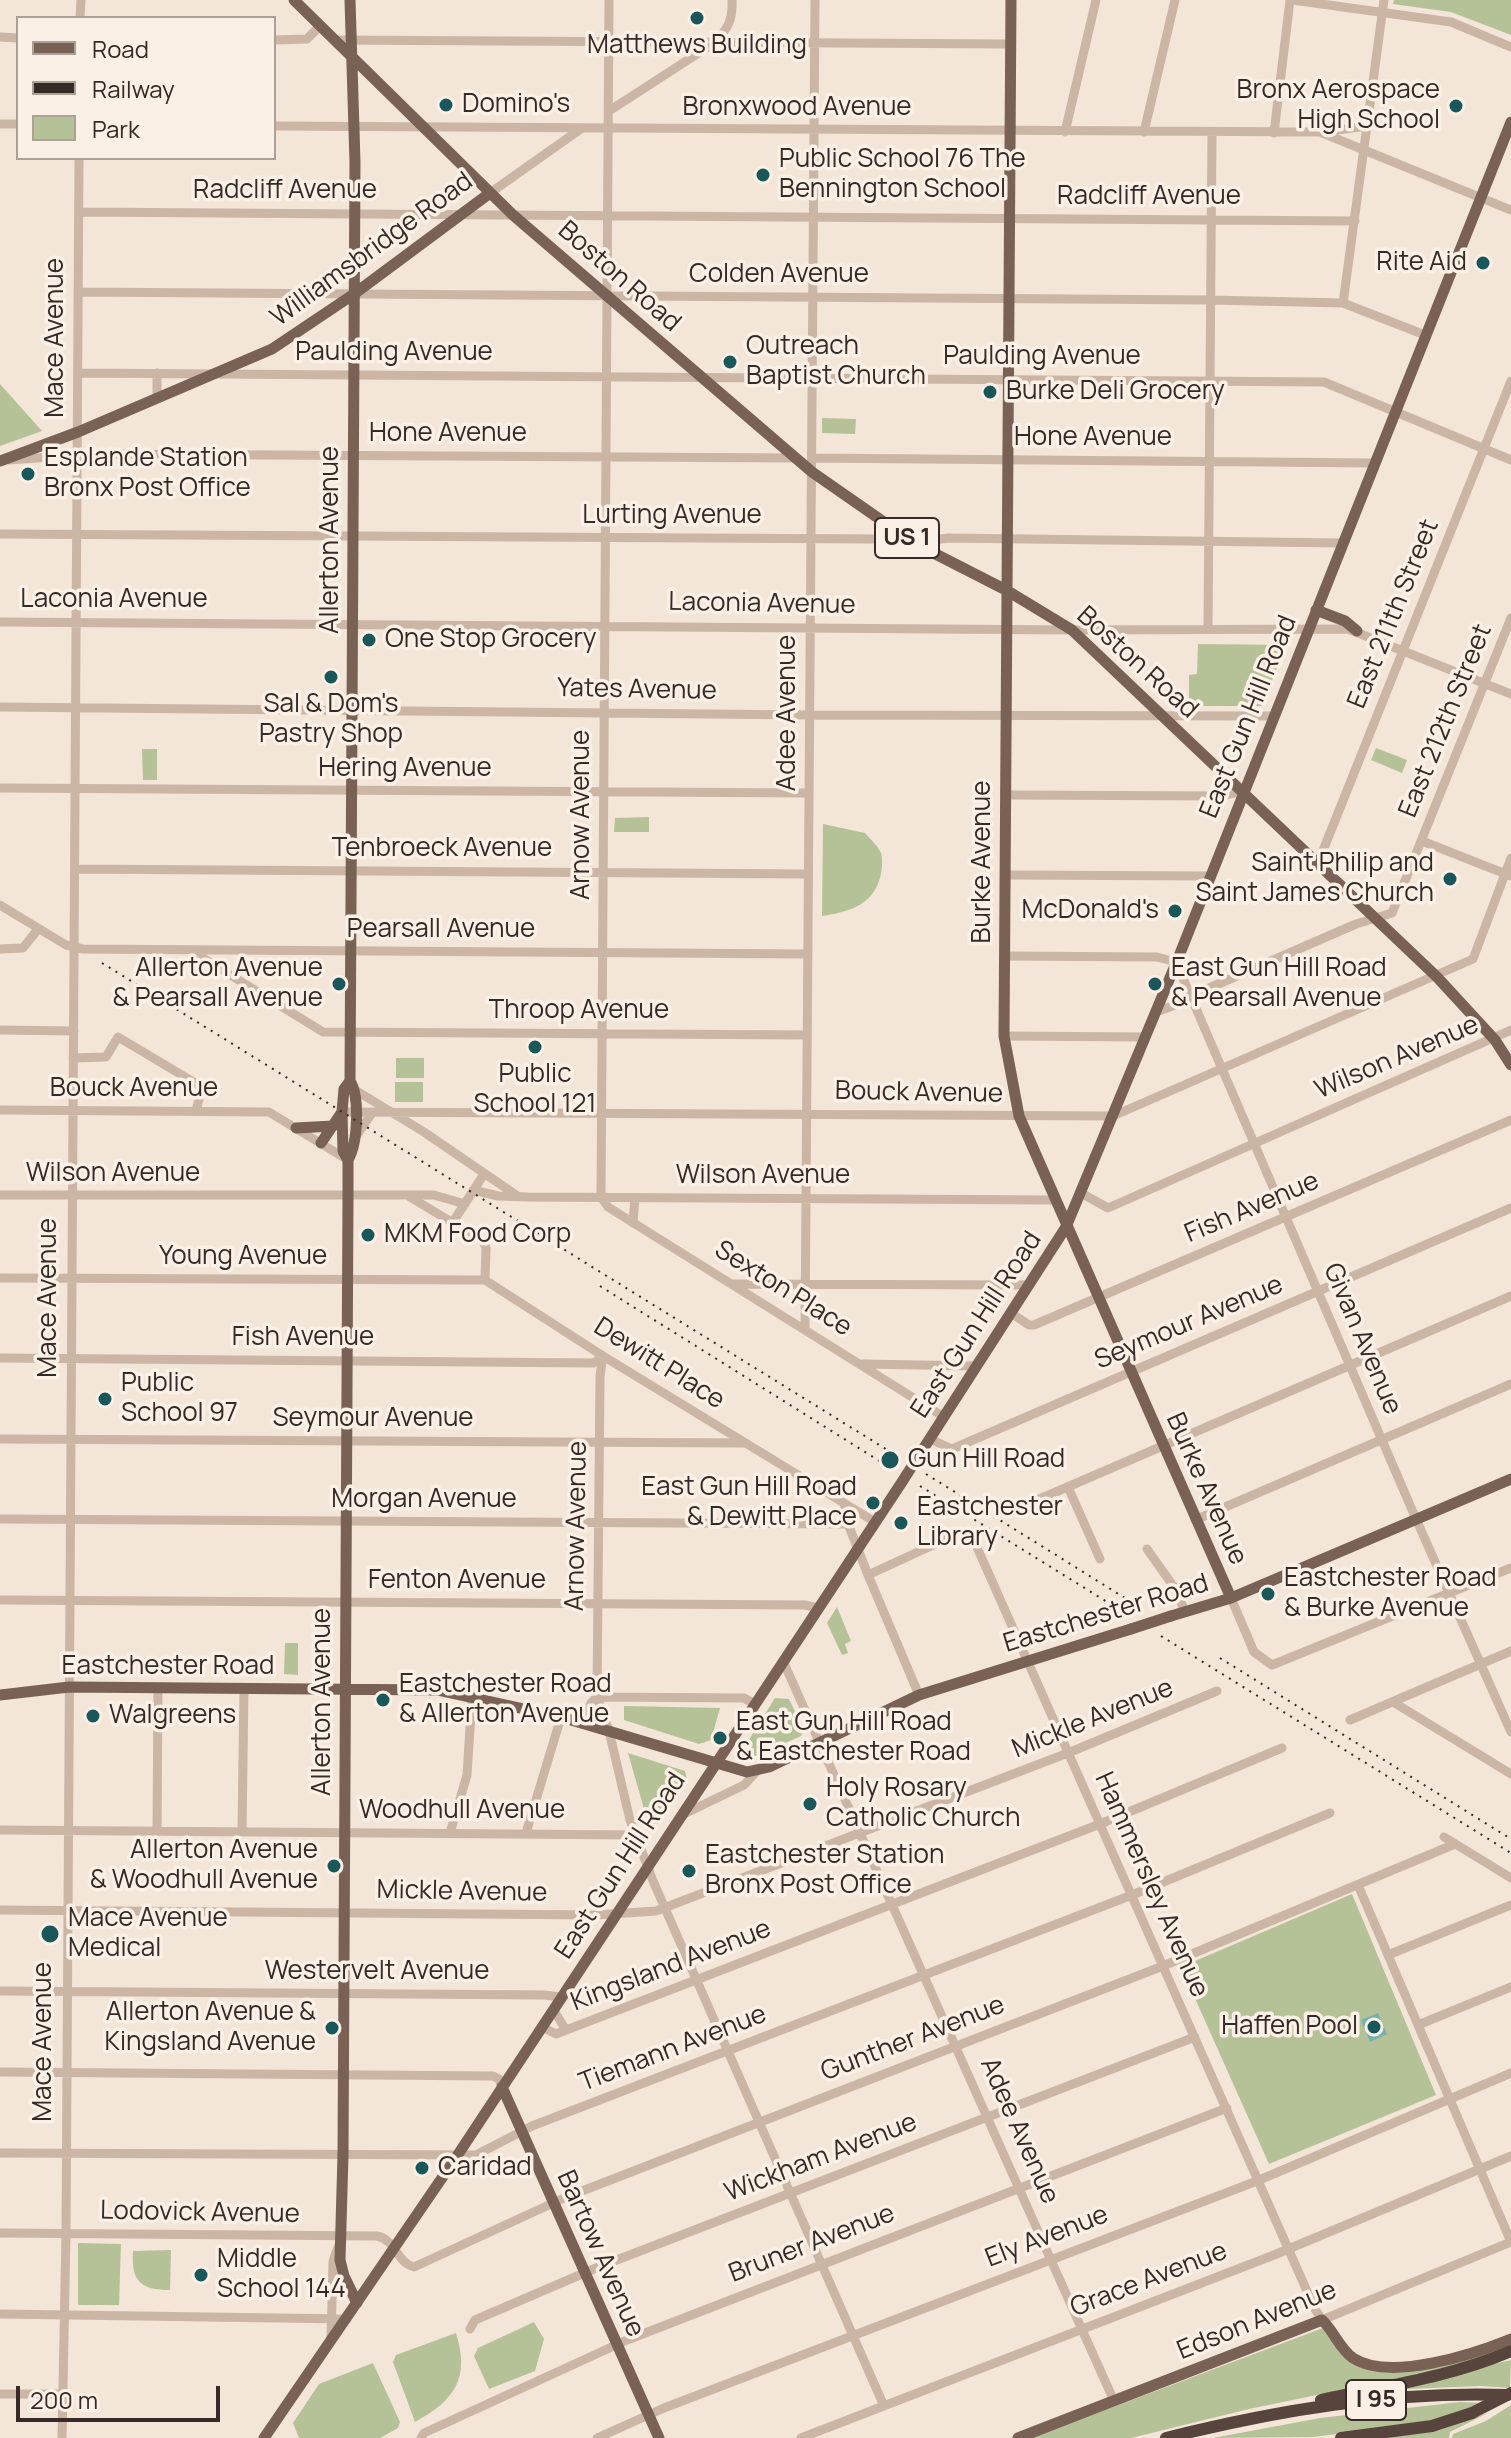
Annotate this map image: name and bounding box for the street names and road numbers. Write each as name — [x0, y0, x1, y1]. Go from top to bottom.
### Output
street label: Bronxwood Avenue — [682, 92, 912, 124]
street label: Williamsbridge Road — [265, 166, 479, 334]
street label: Radcliff Avenue — [193, 175, 377, 207]
street label: Radcliff Avenue — [1057, 181, 1241, 213]
street label: Boston Road — [551, 215, 687, 339]
street label: Mace Avenue — [40, 258, 72, 418]
street label: Colden Avenue — [689, 259, 869, 291]
street label: Paulding Avenue — [295, 337, 493, 369]
street label: Paulding Avenue — [943, 341, 1141, 373]
street label: Hone Avenue — [369, 418, 527, 450]
street label: Hone Avenue — [1014, 422, 1172, 454]
street label: Allerton Avenue — [315, 446, 347, 634]
street label: Lurting Avenue — [582, 500, 762, 532]
street label: East 211th Street — [1342, 515, 1446, 713]
road number: US 1 — [875, 518, 939, 558]
street label: Laconia Avenue — [20, 584, 208, 616]
street label: Laconia Avenue — [668, 587, 856, 621]
street label: Boston Road — [1070, 600, 1204, 726]
street label: East Gun Hill Road — [1194, 611, 1304, 823]
street label: East 212th Street — [1393, 620, 1499, 822]
street label: Adee Avenue — [772, 635, 804, 791]
street label: Yates Avenue — [557, 673, 717, 707]
street label: Arnow Avenue — [566, 730, 598, 900]
street label: Hering Avenue — [318, 753, 492, 785]
street label: Burke Avenue — [967, 781, 999, 943]
street label: Tenbroeck Avenue — [332, 833, 552, 865]
street label: Pearsall Avenue — [347, 914, 535, 946]
street label: Throop Avenue — [489, 995, 669, 1027]
street label: Wilson Avenue — [1311, 1010, 1483, 1106]
street label: Bouck Avenue — [50, 1073, 218, 1105]
street label: Bouck Avenue — [835, 1076, 1003, 1110]
street label: Wilson Avenue — [26, 1158, 200, 1190]
street label: Wilson Avenue — [676, 1160, 850, 1192]
street label: Fish Avenue — [1180, 1166, 1324, 1250]
street label: Mace Avenue — [33, 1218, 65, 1378]
street label: East Gun Hill Road — [905, 1226, 1049, 1424]
street label: Sexton Place — [709, 1235, 857, 1343]
street label: Young Avenue — [159, 1241, 327, 1273]
street label: Givan Avenue — [1316, 1259, 1408, 1419]
street label: Seymour Avenue — [1090, 1269, 1288, 1377]
street label: Dewitt Place — [588, 1312, 730, 1416]
street label: Fish Avenue — [232, 1322, 374, 1354]
street label: Seymour Avenue — [272, 1403, 474, 1435]
street label: Burke Avenue — [1159, 1408, 1253, 1570]
street label: Arnow Avenue — [560, 1441, 594, 1611]
street label: Morgan Avenue — [331, 1484, 517, 1516]
street label: Fenton Avenue — [368, 1565, 546, 1597]
street label: Eastchester Road — [1000, 1568, 1212, 1660]
street label: Allerton Avenue — [307, 1608, 339, 1796]
street label: Eastchester Road — [62, 1651, 274, 1683]
street label: Mickle Avenue — [1008, 1673, 1178, 1765]
street label: East Gun Hill Road — [549, 1767, 693, 1965]
street label: Hammersley Avenue — [1087, 1768, 1215, 2002]
street label: Woodhull Avenue — [359, 1795, 565, 1827]
street label: Mickle Avenue — [376, 1875, 548, 1909]
street label: Kingsland Avenue — [567, 1914, 775, 2018]
street label: Westervelt Avenue — [265, 1956, 489, 1988]
street label: Mace Avenue — [28, 1962, 60, 2122]
street label: Gunther Avenue — [817, 1990, 1009, 2088]
street label: Tiemann Avenue — [575, 1999, 771, 2099]
street label: Adee Avenue — [973, 2053, 1065, 2209]
street label: Wickham Avenue — [721, 2107, 921, 2209]
street label: Bartow Avenue — [549, 2166, 651, 2342]
street label: Lodovick Avenue — [100, 2196, 300, 2230]
street label: Bruner Avenue — [725, 2198, 899, 2290]
street label: Ely Avenue — [981, 2199, 1113, 2275]
street label: Grace Avenue — [1066, 2236, 1232, 2324]
street label: Edson Avenue — [1173, 2275, 1341, 2367]
road number: I 95 — [1346, 2380, 1406, 2420]

